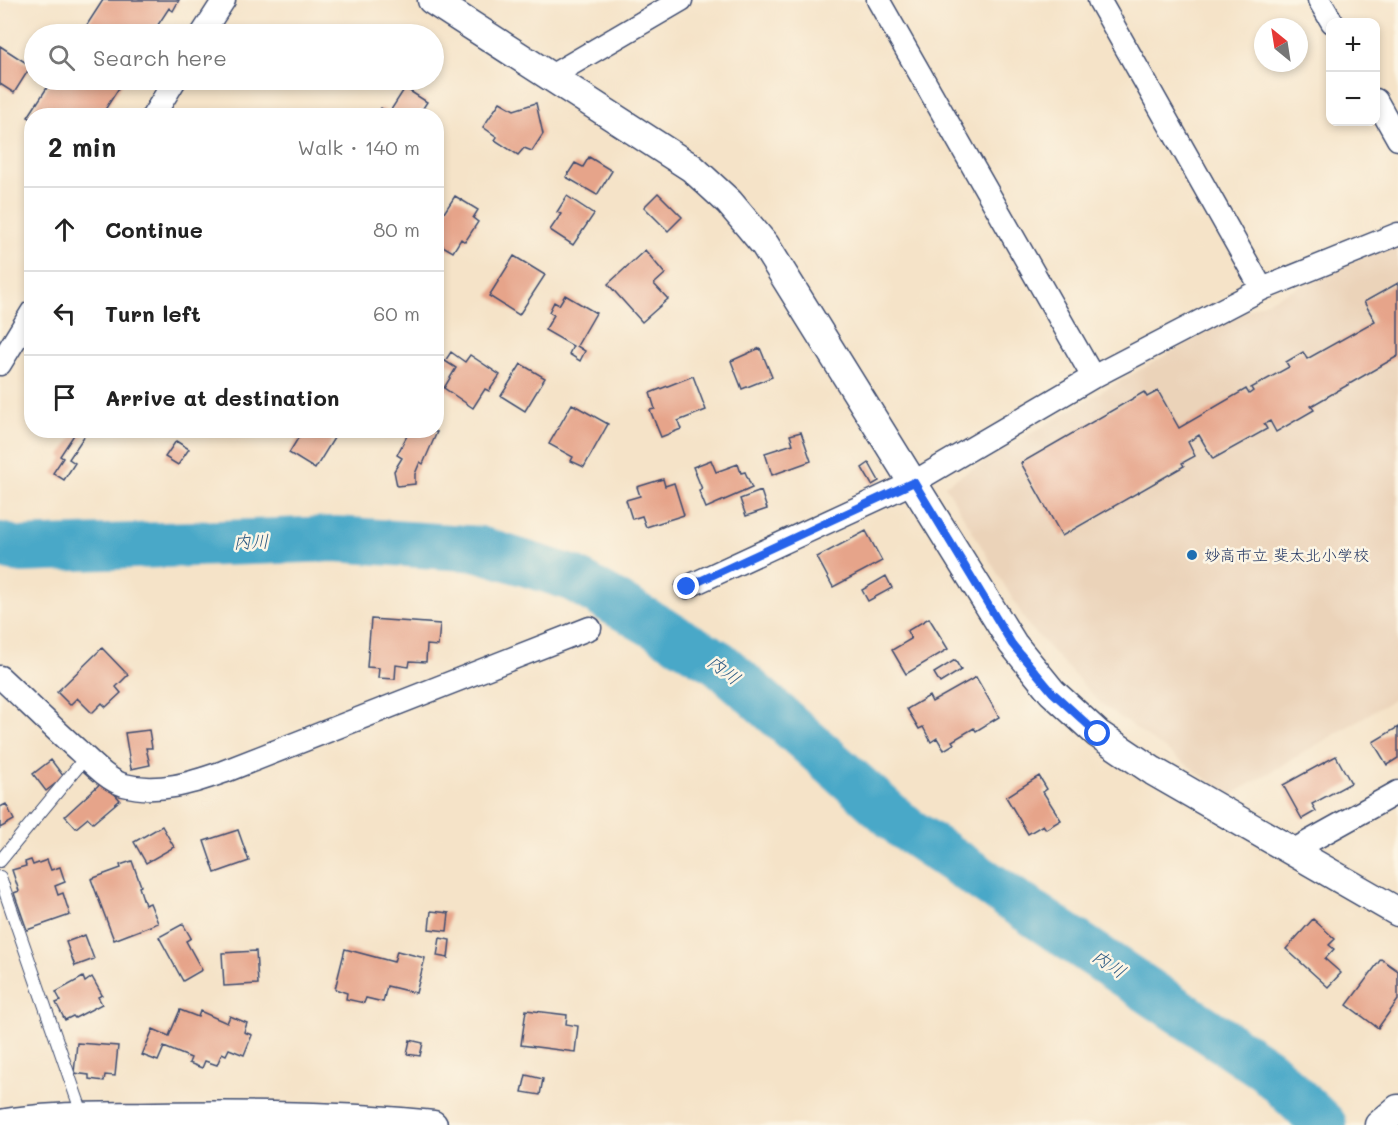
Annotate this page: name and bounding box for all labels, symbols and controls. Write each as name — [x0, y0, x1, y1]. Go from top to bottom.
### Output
north arrow — [1254, 18, 1308, 72]
map controls — [1326, 18, 1380, 126]
button: + — [1326, 18, 1380, 72]
search box — [24, 24, 444, 90]
icon: search — [45, 41, 78, 74]
text: Search here — [93, 43, 227, 72]
button: − — [1326, 72, 1380, 126]
text: 2 min — [48, 130, 116, 164]
text: Walk · 140 m — [297, 134, 420, 160]
icon: ahead — [48, 213, 81, 246]
text: Continue — [105, 215, 203, 244]
text: 80 m — [373, 216, 420, 242]
icon: left — [48, 297, 81, 330]
text: Turn left — [105, 299, 201, 328]
text: 60 m — [373, 300, 420, 326]
icon: arrive — [48, 381, 81, 414]
text: Arrive at destination — [105, 383, 340, 412]
water label: 内川 — [233, 528, 269, 554]
place label: 妙高市立 斐太北小学校 — [1204, 544, 1369, 565]
marker: 妙高市立 斐太北小学校 — [1185, 548, 1199, 562]
route end — [673, 573, 699, 599]
water label: 内川 — [703, 649, 746, 690]
route start — [1084, 720, 1110, 746]
water label: 内川 — [1088, 943, 1131, 983]

